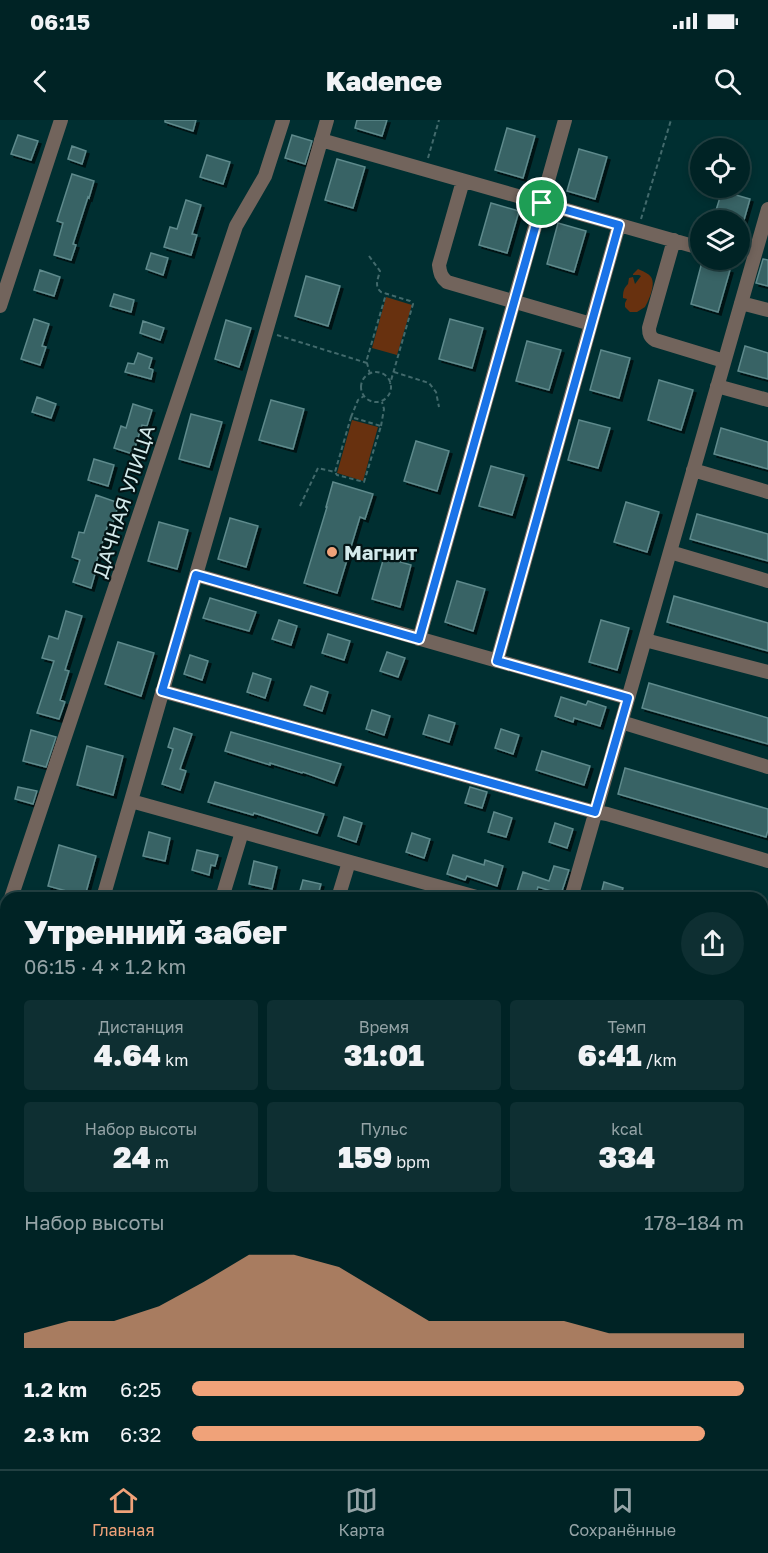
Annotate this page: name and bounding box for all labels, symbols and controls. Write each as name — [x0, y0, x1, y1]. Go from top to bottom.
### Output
text: 06:15 — [30, 8, 90, 35]
icon: back — [24, 65, 57, 98]
text: Kadence — [326, 65, 442, 97]
icon: search — [711, 65, 744, 98]
map controls — [690, 138, 750, 270]
button: locate — [690, 138, 750, 198]
pin — [516, 177, 567, 228]
icon: arrive — [525, 186, 558, 219]
button: layers — [690, 210, 750, 270]
street label: ДАЧНАЯ УЛИЦА — [87, 422, 159, 580]
place label: Магнит — [344, 540, 417, 564]
marker: Магнит — [325, 545, 339, 559]
text: Утренний забег — [24, 912, 287, 951]
button: share — [681, 912, 744, 975]
text: 06:15 · 4 × 1.2 km — [24, 954, 186, 978]
text: Дистанция — [98, 1017, 184, 1037]
text: Время — [359, 1017, 409, 1037]
text: Темп — [608, 1017, 646, 1037]
text: 4.64 — [94, 1037, 161, 1073]
text: 31:01 — [344, 1037, 424, 1073]
text: 6:41 — [577, 1037, 642, 1073]
text: km — [161, 1050, 188, 1070]
text: /km — [642, 1050, 677, 1070]
text: Набор высоты — [85, 1119, 197, 1139]
text: Пульс — [360, 1119, 408, 1139]
text: kcal — [611, 1119, 643, 1139]
text: 24 — [113, 1139, 151, 1175]
text: 159 — [338, 1139, 392, 1175]
text: 334 — [599, 1139, 655, 1175]
text: m — [151, 1152, 169, 1172]
text: bpm — [392, 1152, 430, 1172]
text: Набор высоты — [24, 1210, 165, 1234]
text: 178–184 m — [644, 1210, 744, 1234]
text: 1.2 km — [24, 1377, 87, 1401]
text: 6:25 — [120, 1377, 161, 1401]
text: 2.3 km — [24, 1422, 89, 1446]
text: 6:32 — [120, 1422, 161, 1446]
tab: Главная — [92, 1484, 155, 1540]
tab: Карта — [338, 1484, 385, 1540]
tab: Сохранённые — [569, 1484, 676, 1540]

